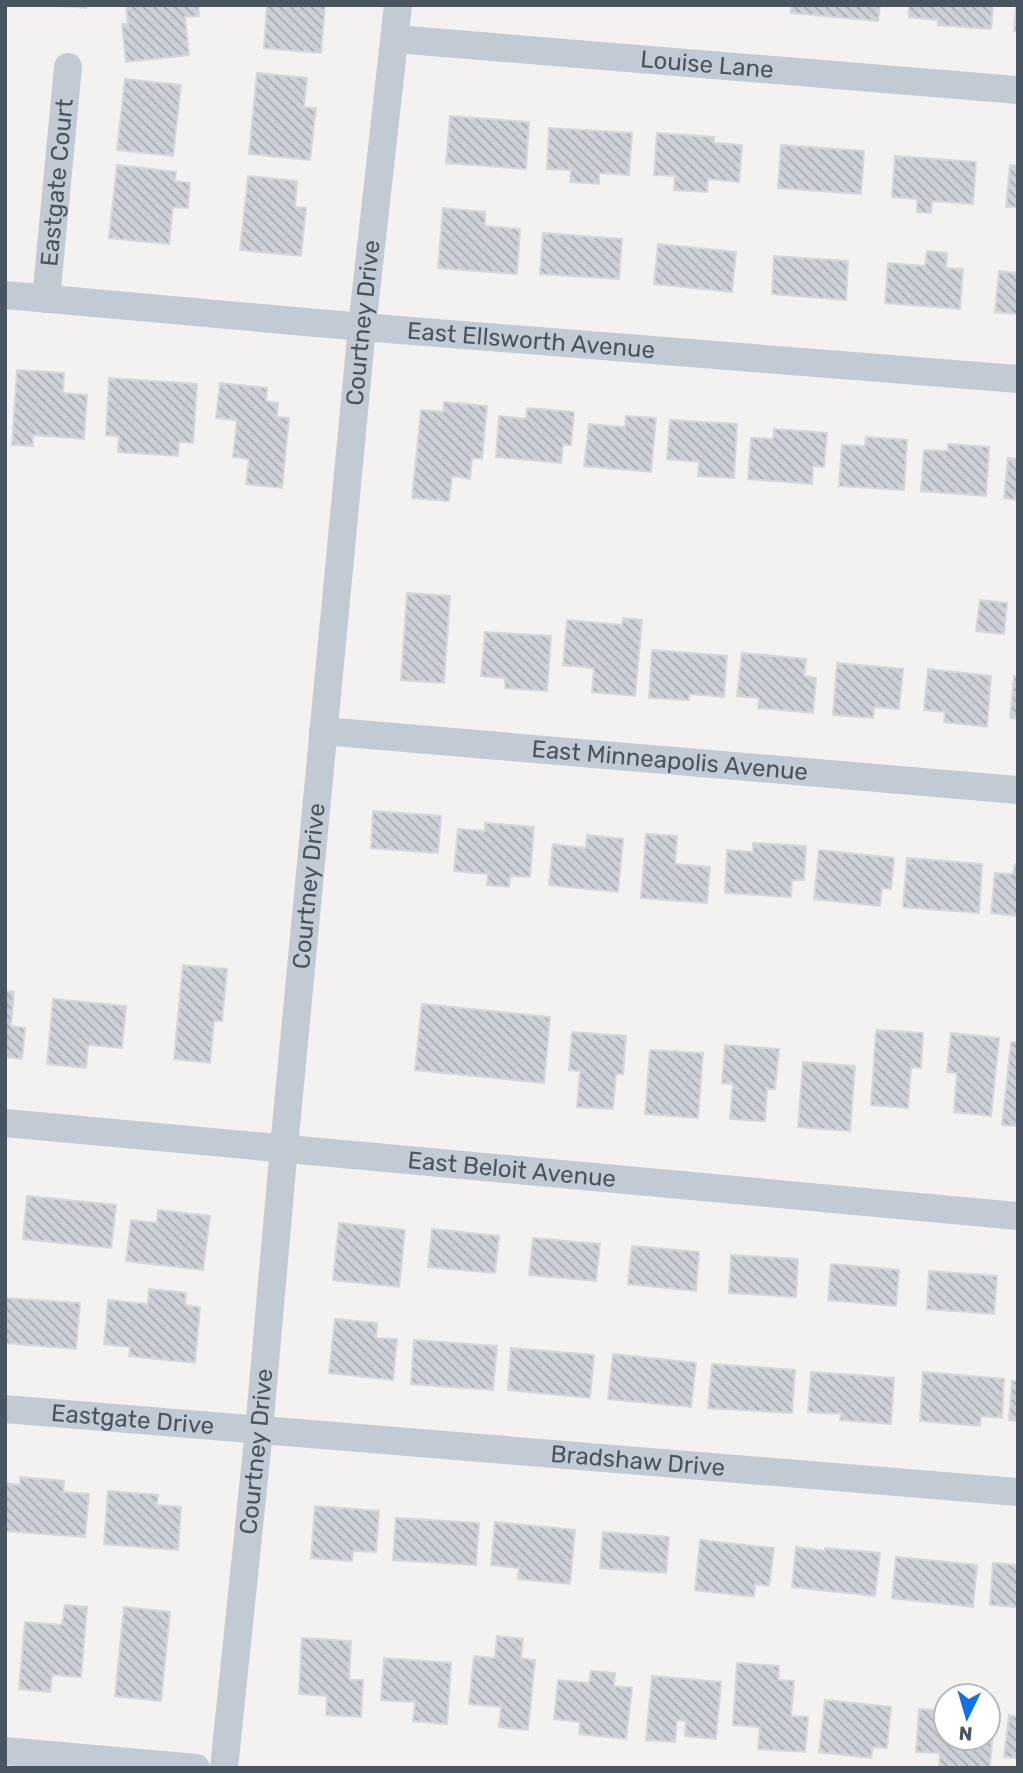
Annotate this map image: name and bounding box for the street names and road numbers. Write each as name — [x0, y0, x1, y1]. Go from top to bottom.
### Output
street label: Louise Lane — [639, 45, 775, 84]
street label: Eastgate Court — [35, 97, 79, 268]
street label: Courtney Drive — [341, 238, 386, 407]
street label: East Ellsworth Avenue — [406, 317, 656, 364]
street label: East Minneapolis Avenue — [530, 735, 809, 786]
street label: Courtney Drive — [287, 802, 331, 970]
street label: East Beloit Avenue — [407, 1146, 617, 1193]
street label: Courtney Drive — [234, 1368, 278, 1536]
street label: Eastgate Drive — [50, 1399, 215, 1440]
street label: Bradshaw Drive — [550, 1440, 726, 1482]

